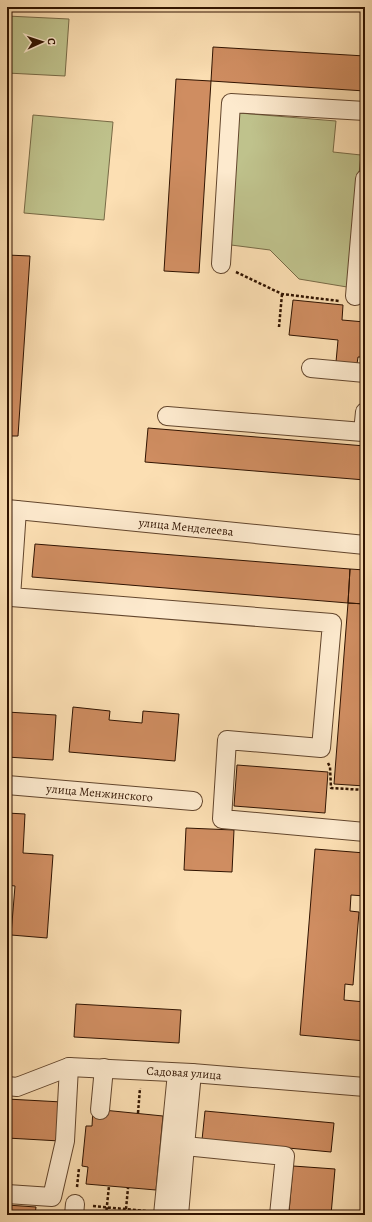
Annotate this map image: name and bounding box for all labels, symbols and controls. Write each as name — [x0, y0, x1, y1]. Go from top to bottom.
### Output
north arrow — [22, 22, 62, 62]
text: С — [44, 38, 59, 45]
street label: улица Менделеева — [137, 514, 235, 540]
street label: улица Менжинского — [45, 780, 154, 806]
street label: Садовая улица — [146, 1063, 223, 1083]

